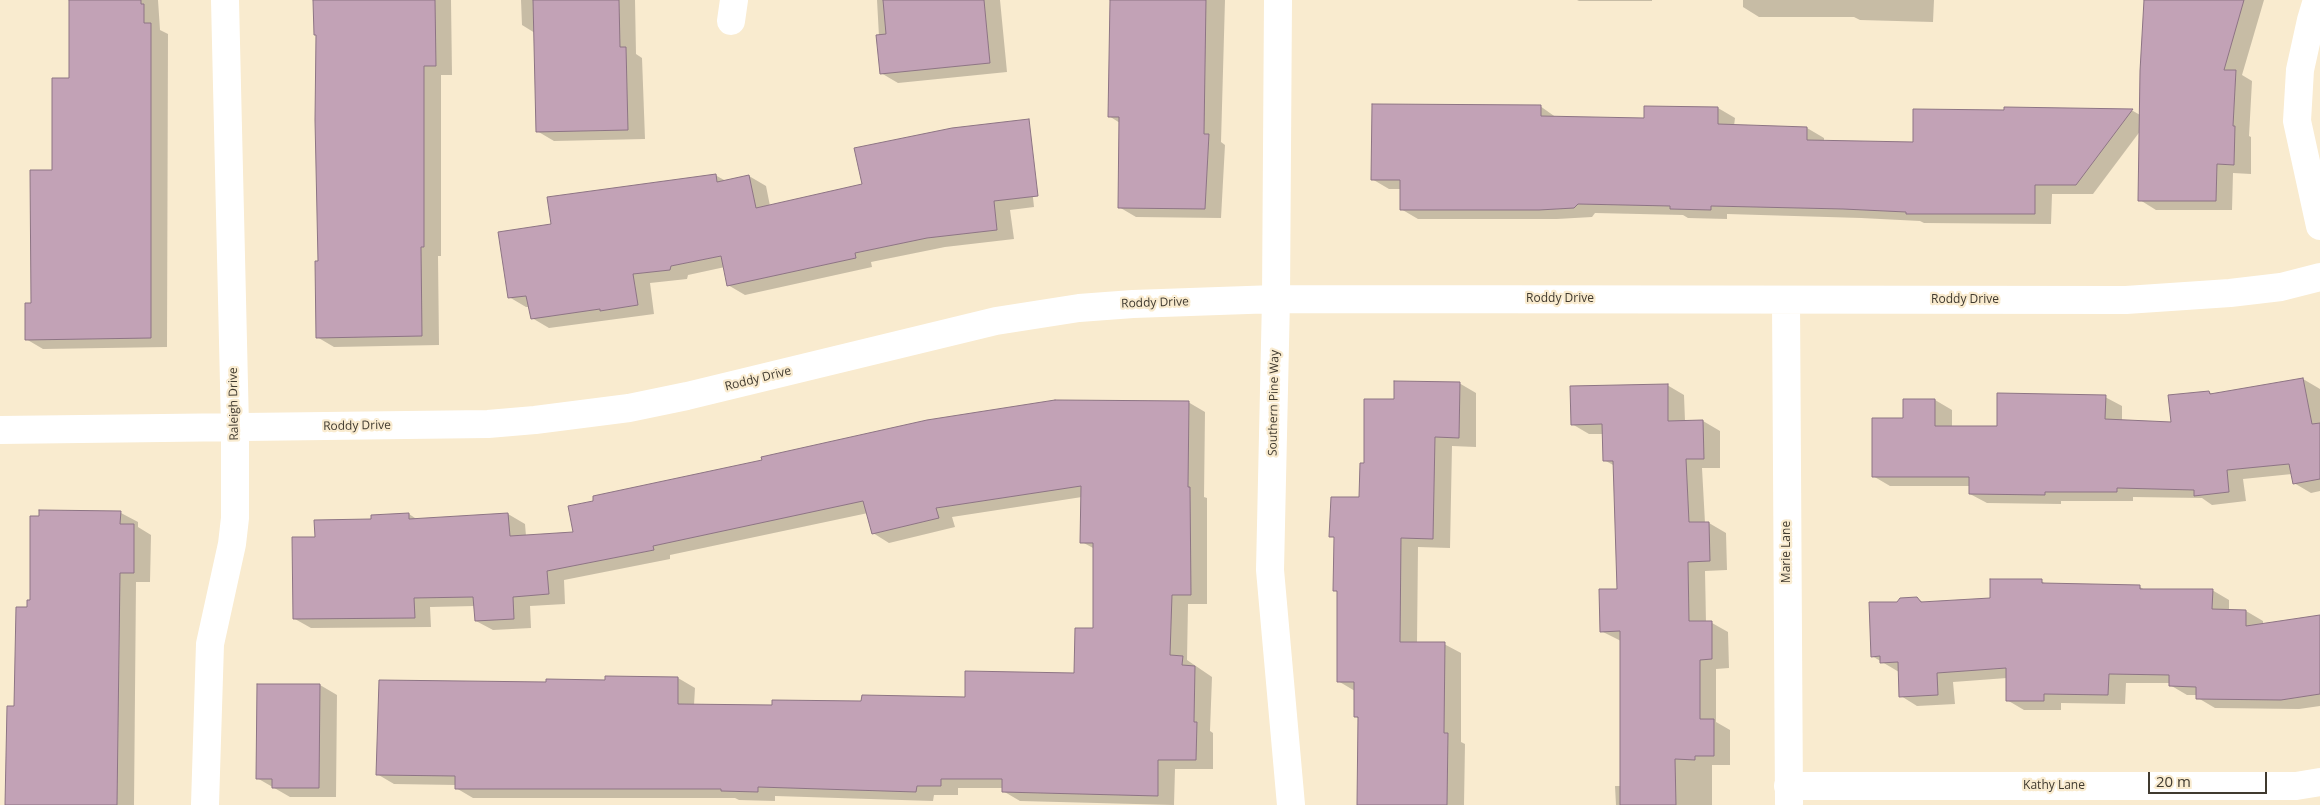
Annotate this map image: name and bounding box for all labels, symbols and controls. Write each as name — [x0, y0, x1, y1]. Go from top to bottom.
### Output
street label: Roddy Drive — [1526, 292, 1594, 306]
street label: Roddy Drive — [1931, 293, 1999, 307]
street label: Roddy Drive — [1121, 295, 1189, 311]
street label: Southern Pine Way — [1266, 350, 1282, 456]
street label: Roddy Drive — [723, 364, 793, 394]
street label: Raleigh Drive — [226, 367, 242, 441]
street label: Roddy Drive — [323, 418, 391, 434]
street label: Marie Lane — [1780, 521, 1794, 583]
scale bar — [2150, 762, 2269, 794]
text: 20 m — [2156, 771, 2191, 791]
street label: Kathy Lane — [2023, 779, 2085, 793]

